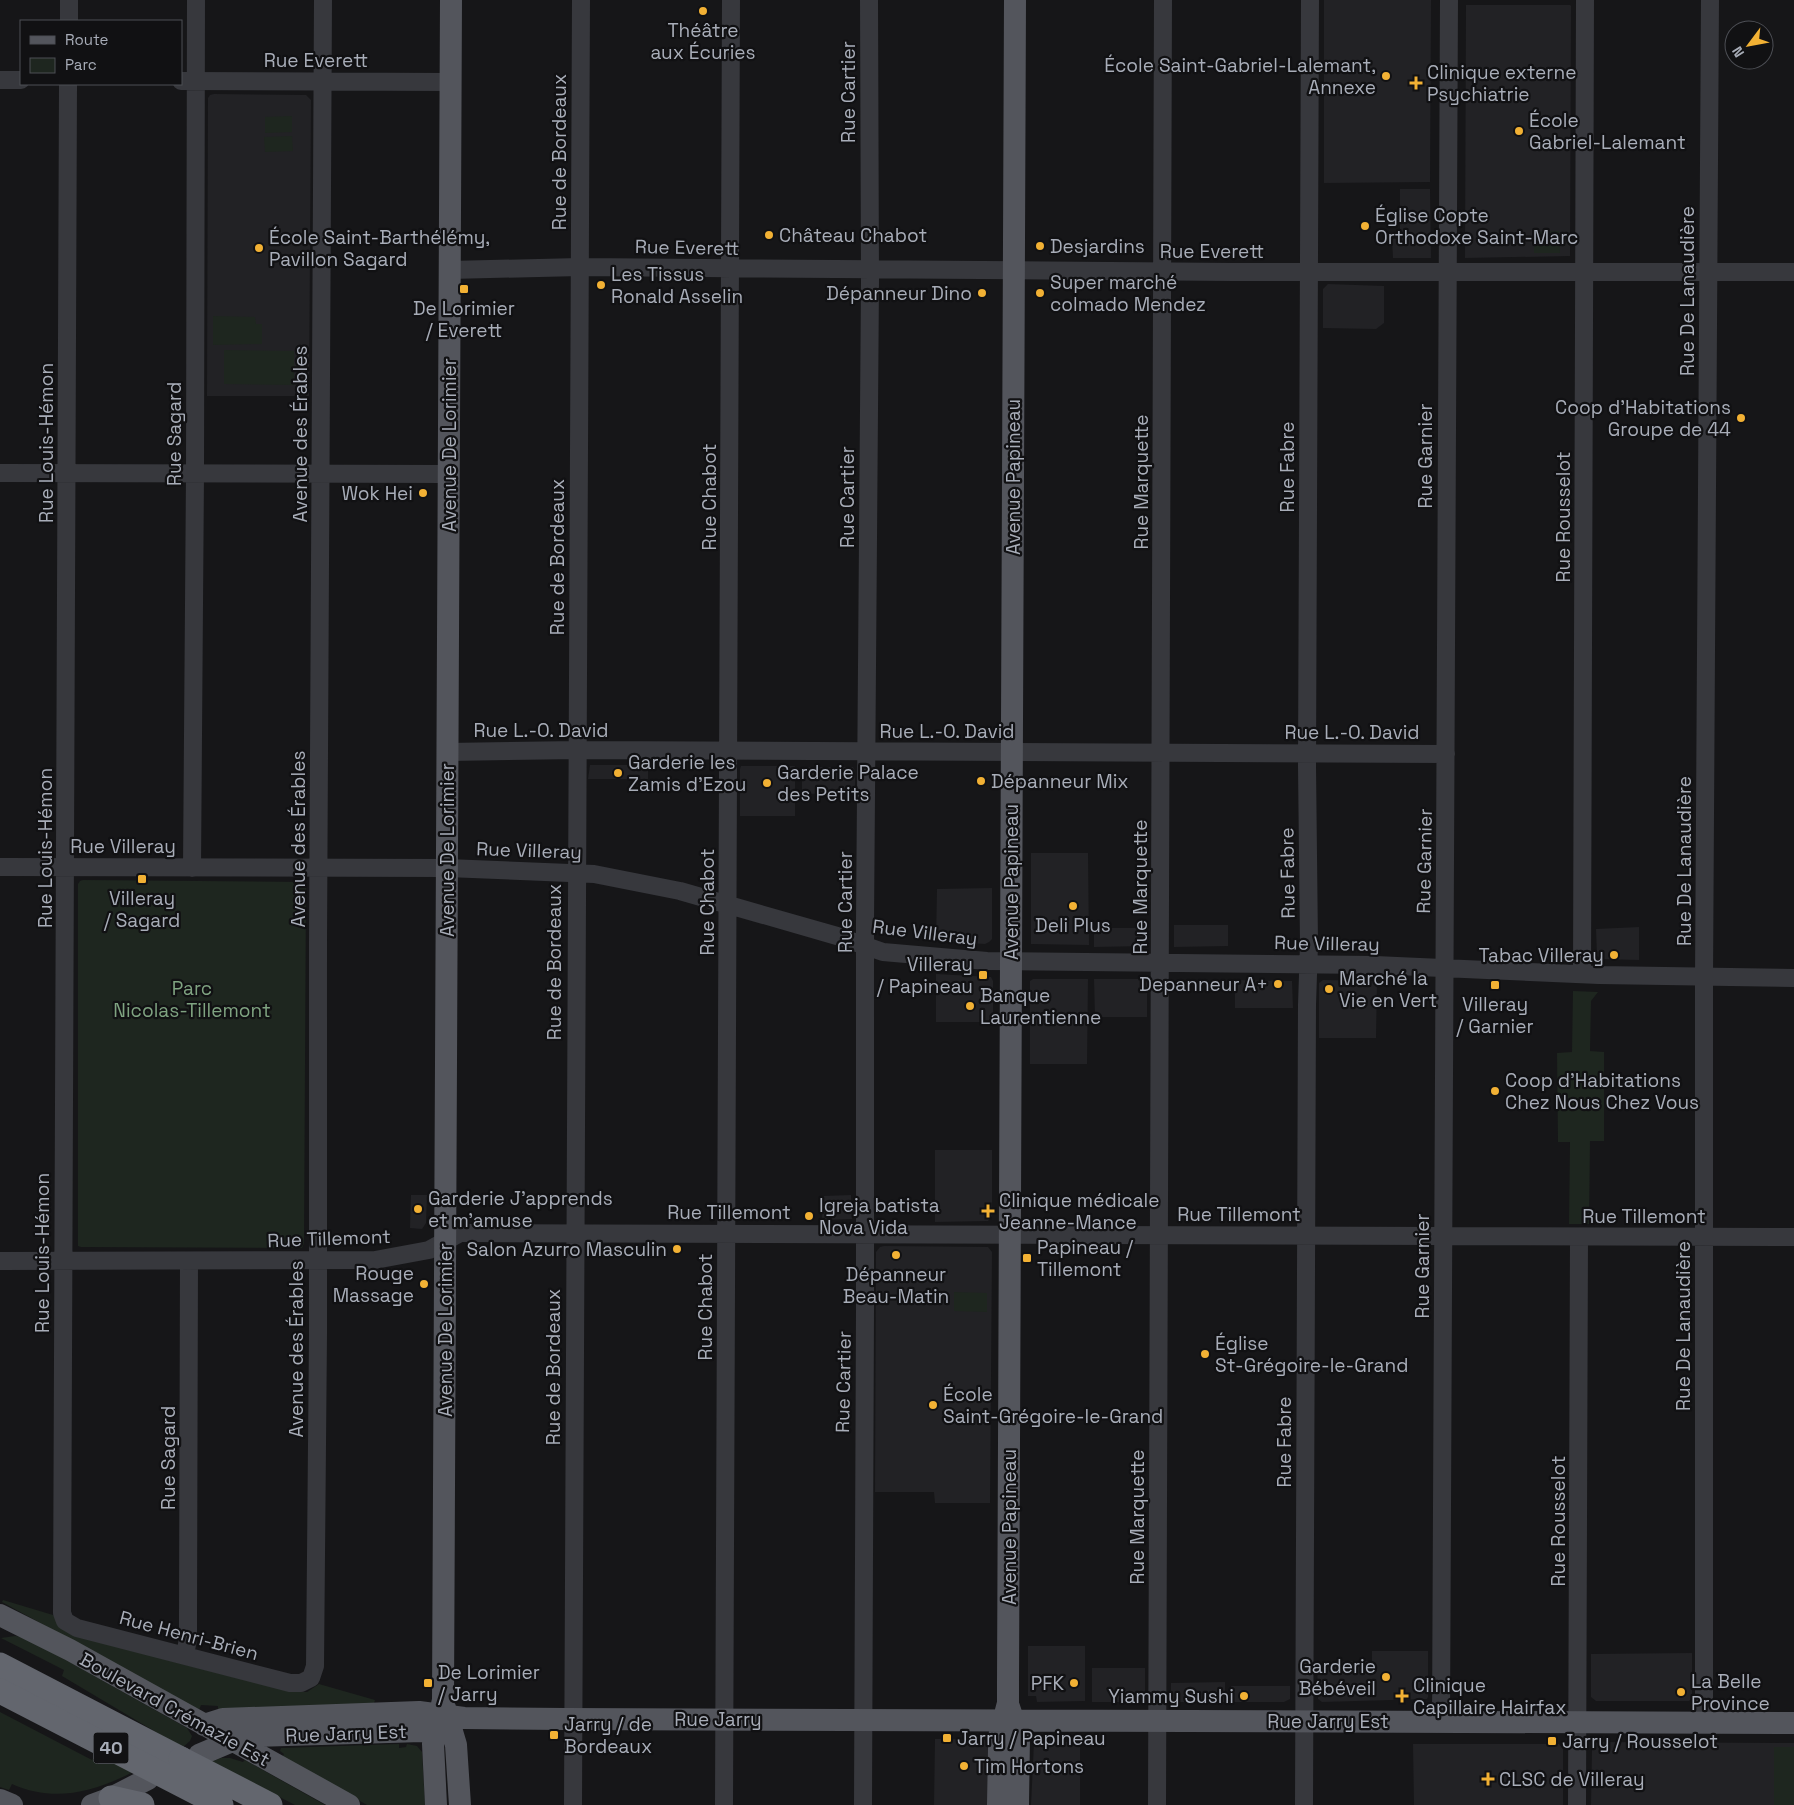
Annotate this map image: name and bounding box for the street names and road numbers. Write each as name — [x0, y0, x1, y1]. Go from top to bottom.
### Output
street label: Rue Cartier — [836, 41, 861, 143]
street label: Rue Everett — [264, 48, 368, 73]
street label: Rue de Bordeaux — [547, 74, 572, 230]
street label: Rue De Lanaudière — [1675, 206, 1700, 376]
street label: Rue Everett — [635, 234, 739, 261]
street label: Rue Everett — [1160, 239, 1264, 264]
street label: Avenue des Érables — [288, 346, 313, 522]
street label: Avenue De Lorimier — [437, 358, 462, 532]
street label: Rue Louis-Hémon — [34, 363, 59, 523]
street label: Rue Sagard — [162, 382, 187, 486]
street label: Avenue Papineau — [1001, 399, 1026, 555]
street label: Rue Garnier — [1413, 403, 1438, 509]
street label: Rue Marquette — [1129, 414, 1154, 550]
street label: Rue Fabre — [1275, 421, 1300, 513]
street label: Rue Chabot — [697, 444, 722, 550]
street label: Rue Cartier — [835, 446, 860, 548]
street label: Rue Rousselot — [1551, 451, 1576, 583]
street label: Rue de Bordeaux — [545, 479, 570, 635]
street label: Rue L.-O. David — [473, 718, 609, 743]
street label: Rue L.-O. David — [879, 719, 1015, 744]
street label: Rue L.-O. David — [1284, 720, 1420, 745]
street label: Avenue des Érables — [286, 751, 311, 927]
street label: Avenue De Lorimier — [435, 763, 460, 937]
street label: Rue Louis-Hémon — [33, 768, 58, 928]
street label: Rue De Lanaudière — [1672, 776, 1697, 946]
street label: Avenue Papineau — [999, 804, 1024, 960]
street label: Rue Garnier — [1411, 808, 1438, 914]
street label: Rue Marquette — [1128, 819, 1153, 955]
street label: Rue Fabre — [1274, 827, 1301, 919]
street label: Rue Villeray — [70, 834, 176, 859]
street label: Rue Villeray — [476, 836, 582, 865]
street label: Rue Chabot — [695, 849, 720, 955]
street label: Rue Cartier — [833, 851, 858, 953]
street label: Rue de Bordeaux — [542, 884, 567, 1040]
street label: Rue Villeray — [871, 914, 979, 951]
street label: Rue Villeray — [1274, 930, 1380, 957]
street label: Rue Louis-Hémon — [30, 1173, 55, 1333]
street label: Rue Tillemont — [667, 1200, 791, 1225]
street label: Rue Tillemont — [1177, 1202, 1301, 1227]
street label: Rue Tillemont — [1582, 1204, 1706, 1229]
street label: Rue Garnier — [1410, 1213, 1435, 1319]
street label: Rue Tillemont — [267, 1224, 391, 1253]
street label: Rue De Lanaudière — [1671, 1241, 1696, 1411]
street label: Avenue De Lorimier — [433, 1243, 458, 1417]
street label: Rue Chabot — [693, 1254, 718, 1360]
street label: Avenue des Érables — [284, 1261, 309, 1437]
street label: Rue de Bordeaux — [541, 1289, 566, 1445]
street label: Rue Cartier — [830, 1331, 857, 1433]
street label: Rue Fabre — [1272, 1396, 1297, 1488]
street label: Rue Sagard — [156, 1406, 181, 1510]
street label: Avenue Papineau — [997, 1449, 1022, 1605]
street label: Rue Marquette — [1125, 1449, 1150, 1585]
street label: Rue Rousselot — [1546, 1455, 1571, 1587]
street label: Rue Henri-Brien — [117, 1605, 261, 1666]
street label: Boulevard Crémazie Est — [75, 1647, 274, 1772]
street label: Rue Jarry — [674, 1707, 762, 1732]
street label: Rue Jarry Est — [1267, 1709, 1389, 1734]
street label: Rue Jarry Est — [285, 1719, 407, 1748]
road number: 40 — [94, 1732, 128, 1764]

